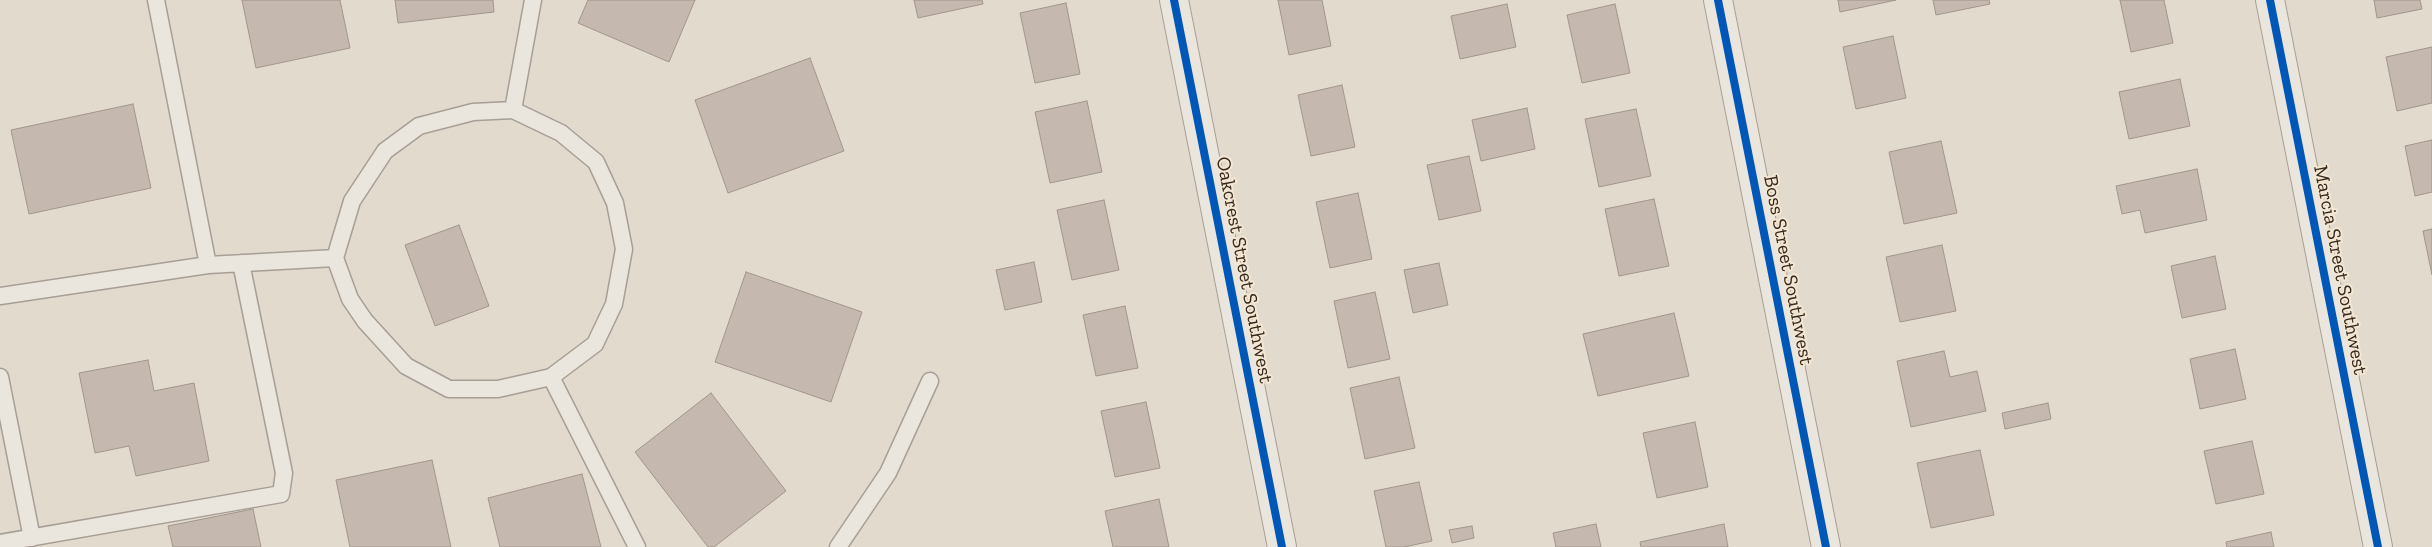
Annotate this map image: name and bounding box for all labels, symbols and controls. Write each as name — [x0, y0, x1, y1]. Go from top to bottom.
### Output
street label: Oakcrest Street Southwest — [1210, 155, 1278, 385]
street label: Marcia Street Southwest — [2308, 163, 2372, 377]
street label: Boss Street Southwest — [1758, 173, 1818, 367]

